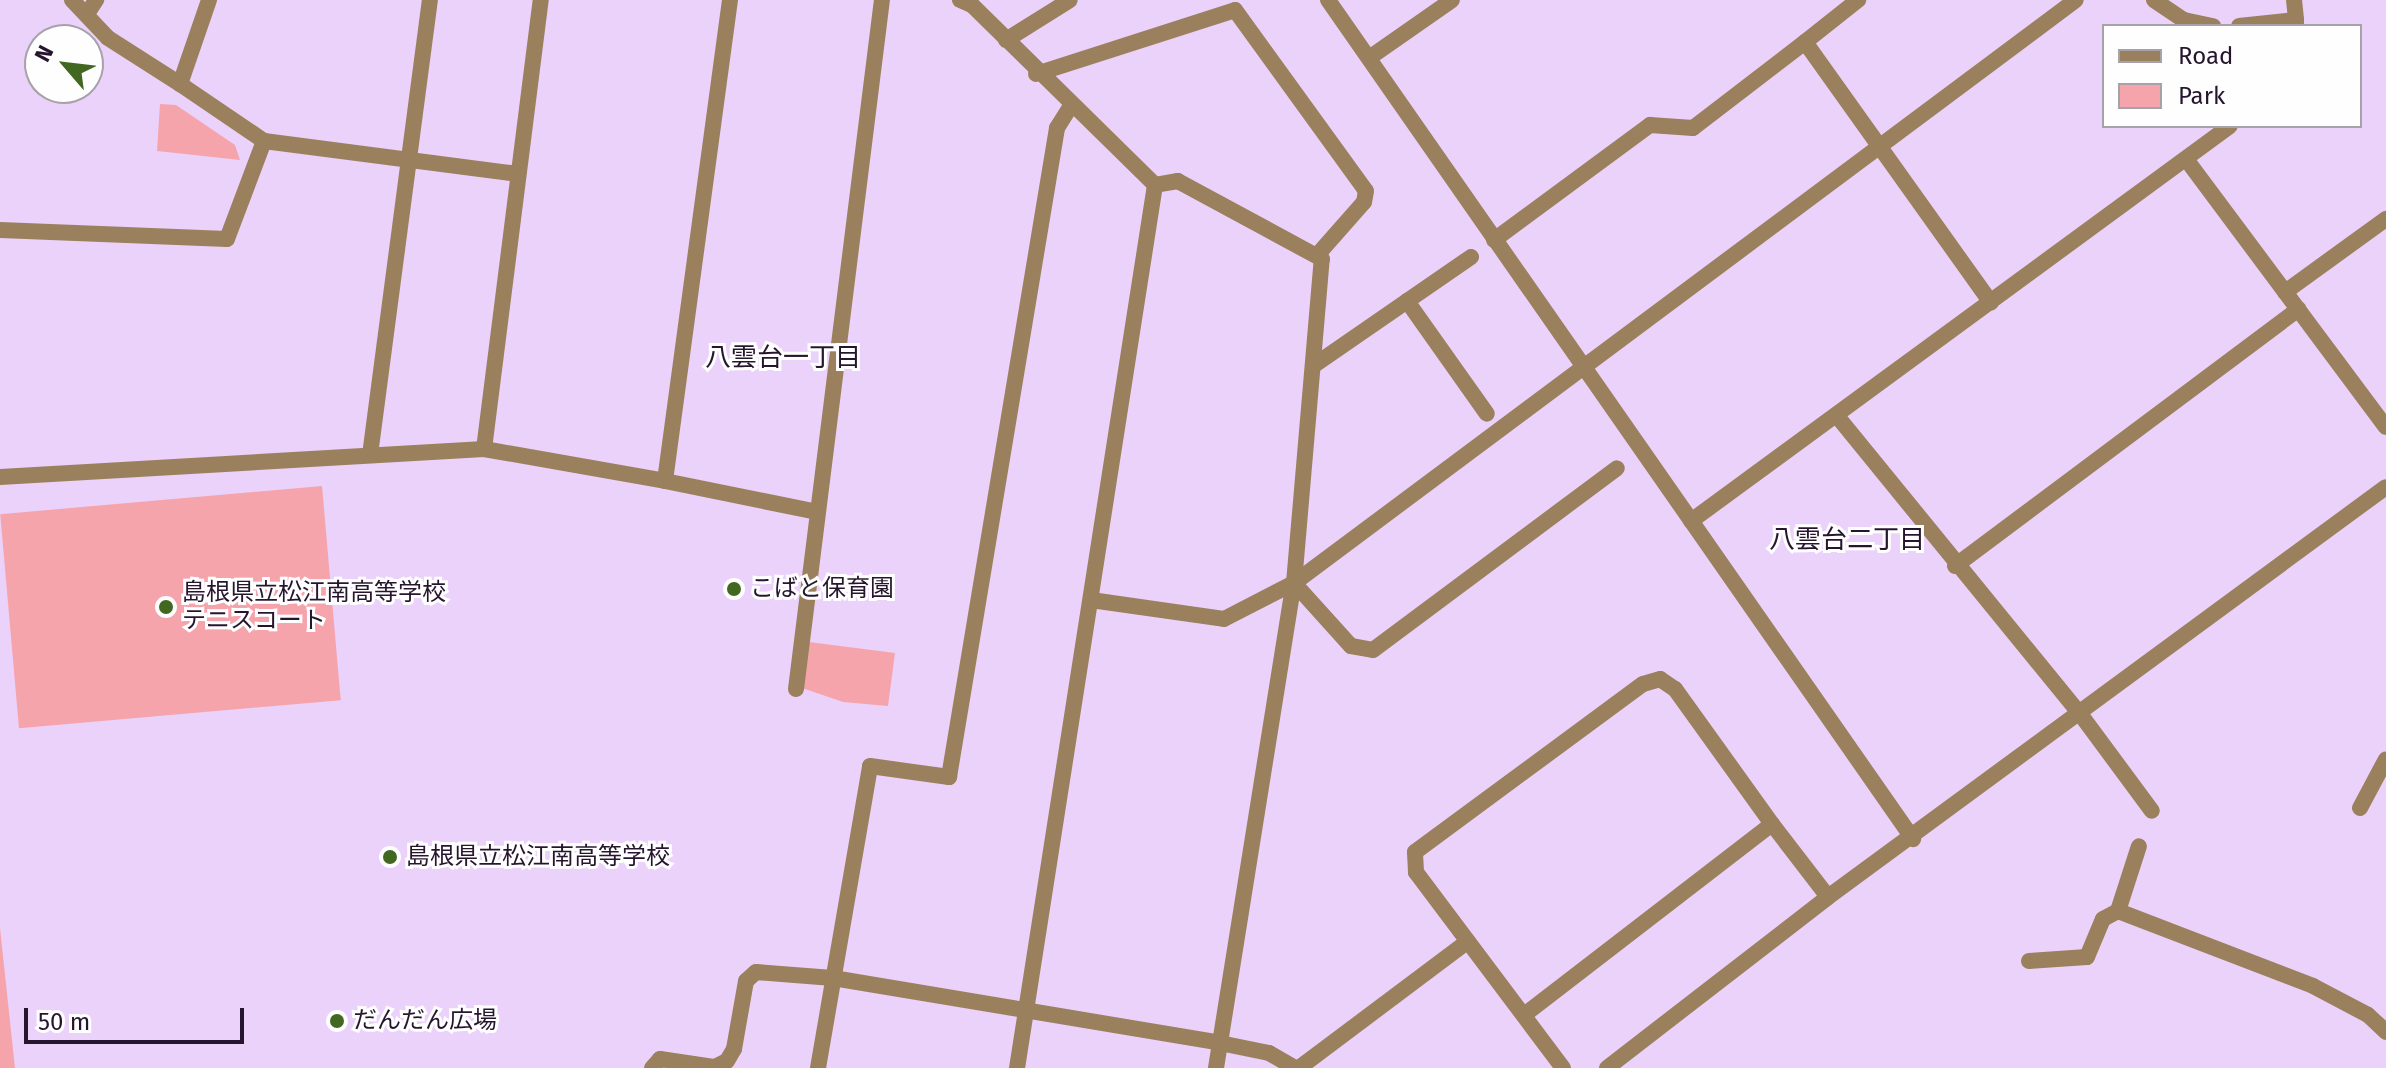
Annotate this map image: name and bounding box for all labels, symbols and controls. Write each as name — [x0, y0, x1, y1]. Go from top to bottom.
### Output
north arrow — [24, 24, 104, 104]
legend — [2102, 24, 2362, 128]
text: N — [29, 41, 59, 66]
text: Road — [2178, 42, 2233, 70]
text: Park — [2178, 82, 2225, 110]
district label: 八雲台一丁目 — [705, 342, 861, 374]
district label: 八雲台二丁目 — [1769, 524, 1925, 556]
place label: こばと保育園 — [750, 575, 894, 603]
place label: 島根県立松江南高等学校 テニスコート — [182, 579, 446, 635]
marker: こばと保育園 — [725, 580, 743, 598]
marker: 島根県立松江南高等学校 テニスコート — [157, 598, 175, 616]
place label: 島根県立松江南高等学校 — [406, 843, 670, 871]
marker: 島根県立松江南高等学校 — [381, 848, 399, 866]
scale bar — [28, 992, 248, 1042]
place label: だんだん広場 — [353, 1007, 497, 1035]
text: 50 m — [38, 1008, 90, 1036]
marker: だんだん広場 — [328, 1012, 346, 1030]

